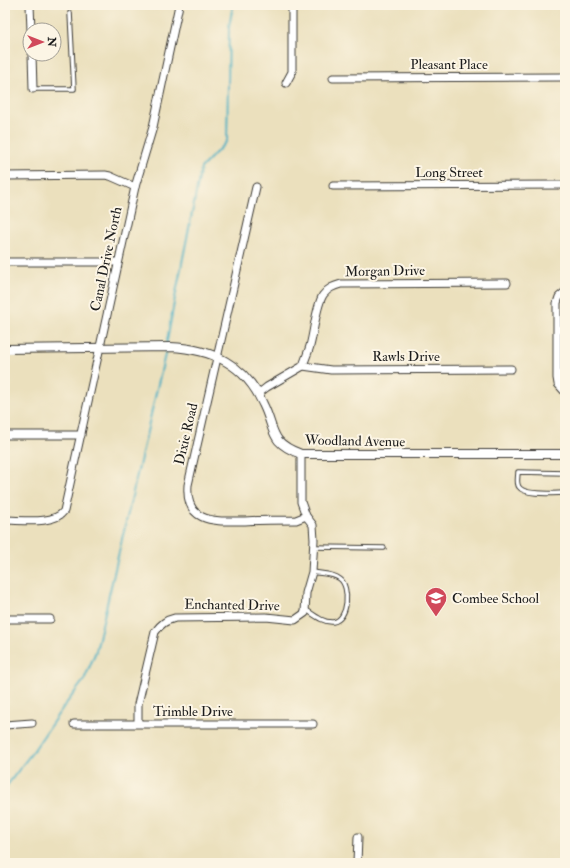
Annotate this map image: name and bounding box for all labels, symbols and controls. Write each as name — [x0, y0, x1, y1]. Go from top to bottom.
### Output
north arrow — [22, 22, 62, 62]
text: N — [45, 36, 58, 48]
street label: Pleasant Place — [410, 56, 488, 73]
street label: Long Street — [415, 164, 483, 181]
street label: Canal Drive North — [87, 205, 126, 313]
street label: Morgan Drive — [345, 262, 425, 280]
street label: Rawls Drive — [372, 348, 440, 365]
street label: Dixie Road — [171, 401, 201, 467]
street label: Woodland Avenue — [304, 432, 405, 450]
school or university icon: Combee School — [423, 585, 449, 618]
place label: Combee School — [452, 590, 539, 607]
street label: Enchanted Drive — [184, 596, 280, 614]
street label: Trimble Drive — [153, 703, 233, 720]

